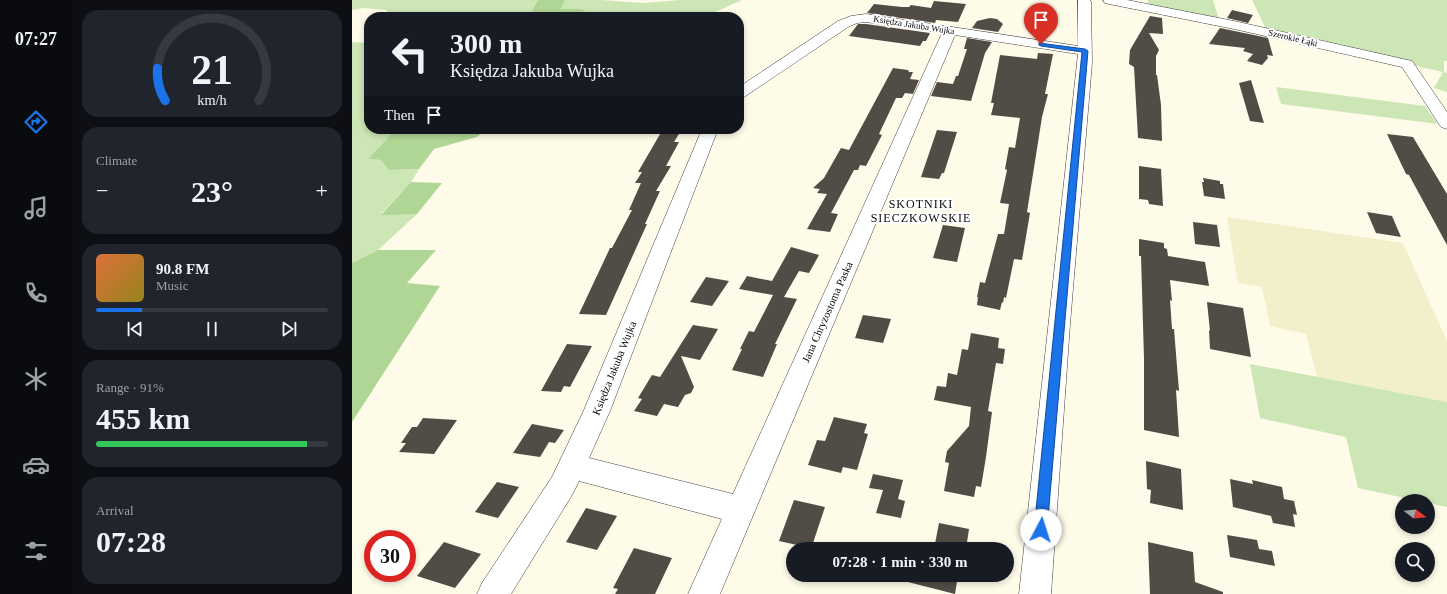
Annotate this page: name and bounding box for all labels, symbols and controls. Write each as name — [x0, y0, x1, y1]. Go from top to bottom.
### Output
pin — [1024, 3, 1058, 44]
icon: arrive — [1030, 9, 1052, 31]
street label: Księdza Jakuba Wujka — [873, 14, 955, 36]
street label: Szerokie Łąki — [1267, 27, 1319, 49]
icon: left — [384, 28, 436, 80]
text: 300 m — [450, 28, 522, 59]
text: 07:27 — [15, 29, 57, 49]
text: 21 — [191, 47, 233, 93]
text: Księdza Jakuba Wujka — [450, 61, 614, 81]
text: km/h — [197, 92, 227, 108]
icon: arrive — [423, 104, 445, 126]
text: Then — [384, 107, 415, 123]
icon: directions — [22, 108, 50, 136]
text: Climate — [96, 153, 137, 168]
text: 23° — [191, 175, 233, 208]
text: − — [96, 178, 108, 203]
text: + — [316, 178, 328, 203]
icon: music — [22, 194, 50, 222]
district label: SKOTNIKI SIECZKOWSKIE — [871, 197, 971, 225]
street label: Jana Chryzostoma Paska — [799, 260, 855, 364]
text: 90.8 FM — [156, 261, 209, 277]
text: Music — [156, 278, 189, 293]
icon: phone — [22, 279, 50, 307]
icon: previous — [124, 318, 146, 340]
icon: pause — [201, 318, 223, 340]
icon: next — [278, 318, 300, 340]
street label: Księdza Jakuba Wujka — [590, 319, 638, 417]
icon: climate — [22, 365, 50, 393]
text: Range · 91% — [96, 380, 164, 395]
text: 455 km — [96, 402, 190, 435]
icon: car — [22, 451, 50, 479]
north arrow — [1395, 494, 1435, 534]
map controls — [1395, 494, 1435, 582]
text: Arrival — [96, 503, 134, 518]
position arrow — [1020, 509, 1062, 551]
text: 07:28 — [96, 525, 166, 558]
speed limit sign: 30 — [364, 530, 416, 582]
icon: filters — [22, 537, 50, 565]
button: search — [1395, 542, 1435, 582]
text: 07:28 · 1 min · 330 m — [833, 554, 968, 570]

